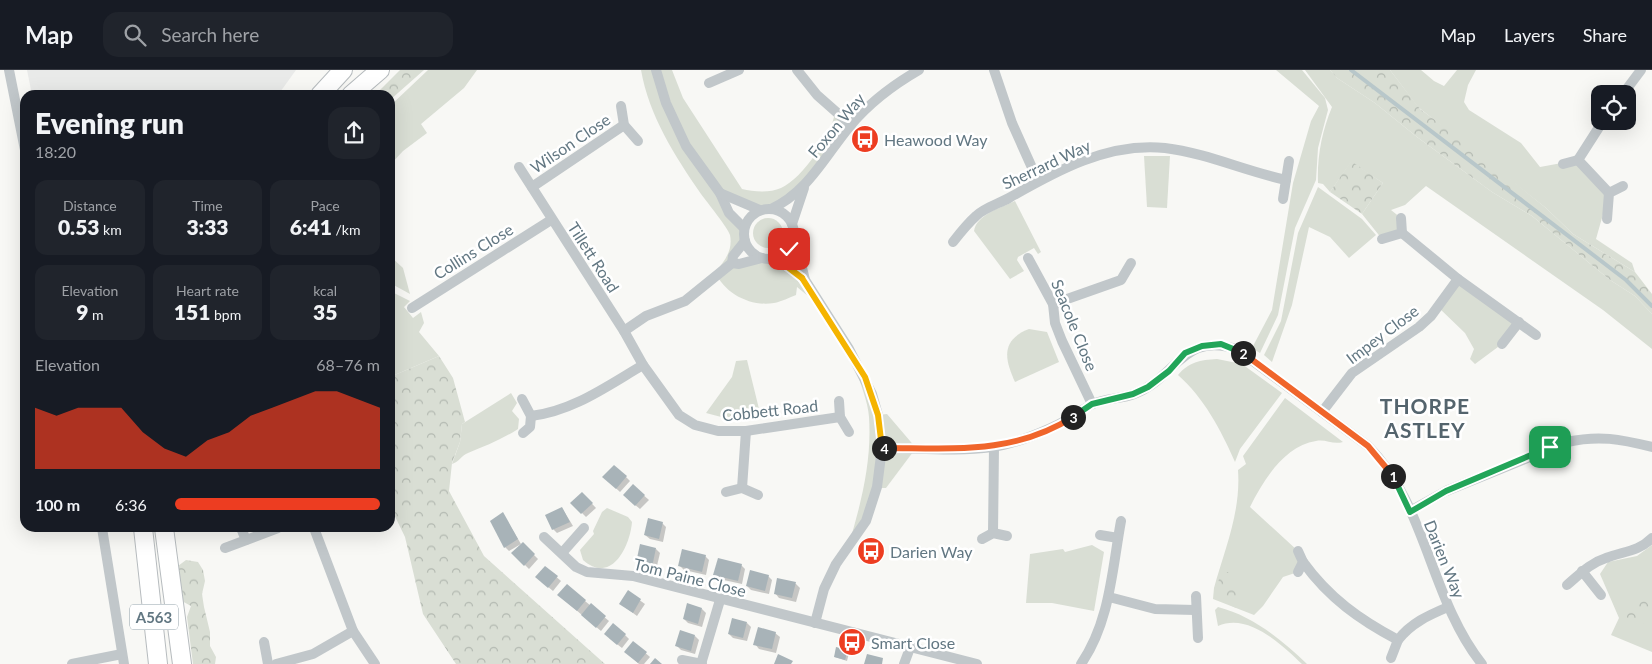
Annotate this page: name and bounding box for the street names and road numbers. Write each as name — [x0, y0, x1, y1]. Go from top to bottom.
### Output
street label: Foxon Way — [804, 88, 869, 161]
street label: Wilson Close — [527, 109, 613, 177]
street label: Sherrard Way — [999, 135, 1094, 193]
street label: Tillett Road — [564, 218, 624, 296]
street label: Collins Close — [430, 219, 516, 283]
street label: Seacole Close — [1048, 277, 1102, 373]
street label: Impey Close — [1342, 301, 1422, 367]
street label: Cobbett Road — [721, 396, 819, 424]
street label: Darien Way — [1421, 517, 1470, 601]
street label: Tom Paine Close — [632, 554, 748, 600]
road number: A563 — [130, 604, 178, 630]

